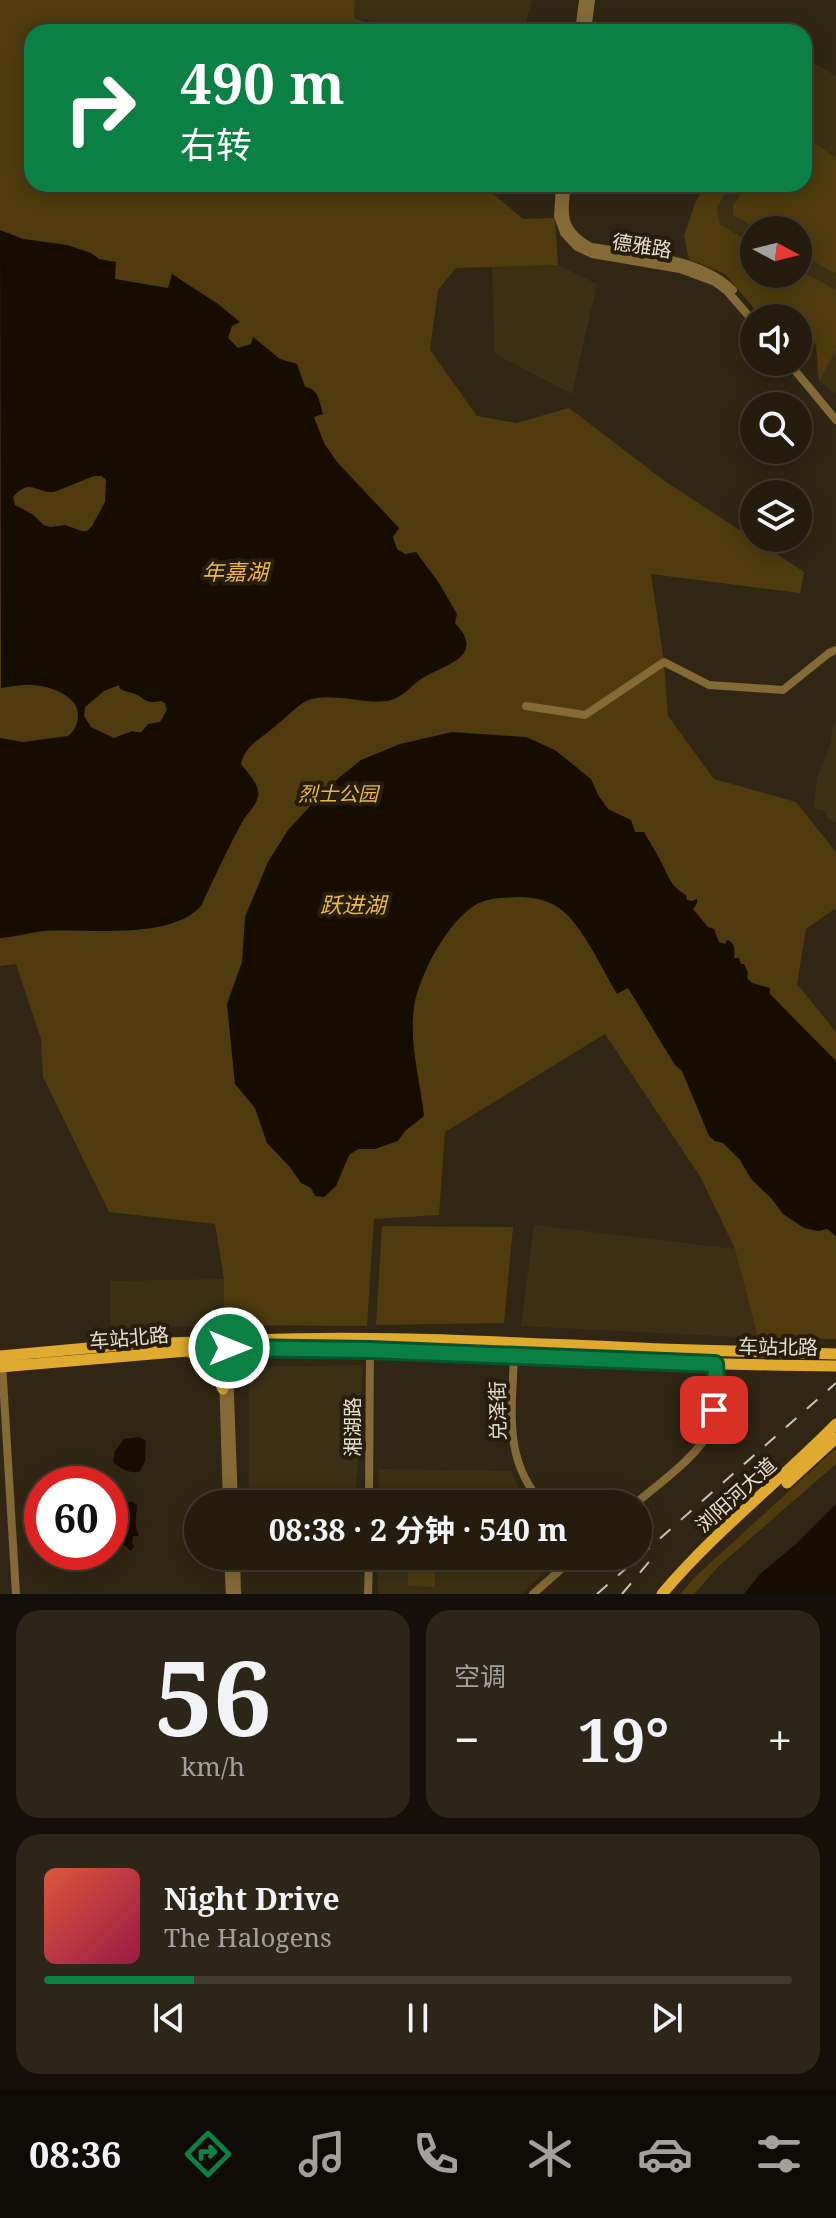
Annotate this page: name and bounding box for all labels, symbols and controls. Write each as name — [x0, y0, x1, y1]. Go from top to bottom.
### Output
text: 490 m — [180, 44, 345, 120]
icon: right — [48, 56, 152, 160]
text: 右转 — [180, 120, 252, 169]
north arrow — [740, 216, 812, 288]
map controls — [740, 216, 812, 552]
street label: 德雅路 — [610, 227, 674, 264]
button: sound — [740, 304, 812, 376]
button: search — [740, 392, 812, 464]
button: layers — [740, 480, 812, 552]
water label: 年嘉湖 — [202, 556, 271, 586]
park label: 烈士公园 — [298, 780, 381, 807]
water label: 跃进湖 — [320, 889, 389, 919]
position arrow — [187, 1306, 271, 1390]
street label: 车站北路 — [88, 1321, 170, 1354]
street label: 车站北路 — [738, 1332, 818, 1361]
pin — [680, 1376, 748, 1444]
street label: 兑泽街 — [483, 1381, 512, 1441]
icon: arrive — [692, 1388, 736, 1432]
street label: 湘湖路 — [339, 1397, 366, 1457]
street label: 浏阳河大道 — [689, 1451, 782, 1538]
speed limit sign: 60 — [24, 1466, 128, 1570]
text: 08:38 · 2 分钟 · 540 m — [269, 1509, 567, 1550]
text: 56 — [154, 1625, 272, 1766]
text: 空调 — [454, 1658, 506, 1694]
text: 19° — [578, 1698, 669, 1780]
text: − — [454, 1709, 479, 1769]
text: + — [767, 1709, 792, 1769]
text: km/h — [181, 1748, 245, 1784]
text: Night Drive — [164, 1878, 340, 1919]
text: The Halogens — [164, 1919, 332, 1955]
icon: previous — [147, 1996, 191, 2040]
icon: pause — [396, 1996, 440, 2040]
icon: next — [645, 1996, 689, 2040]
icon: directions — [180, 2126, 236, 2182]
icon: music — [294, 2126, 350, 2182]
icon: phone — [408, 2126, 464, 2182]
icon: climate — [522, 2126, 578, 2182]
icon: car — [637, 2126, 693, 2182]
icon: filters — [751, 2126, 807, 2182]
text: 08:36 — [29, 2130, 121, 2179]

